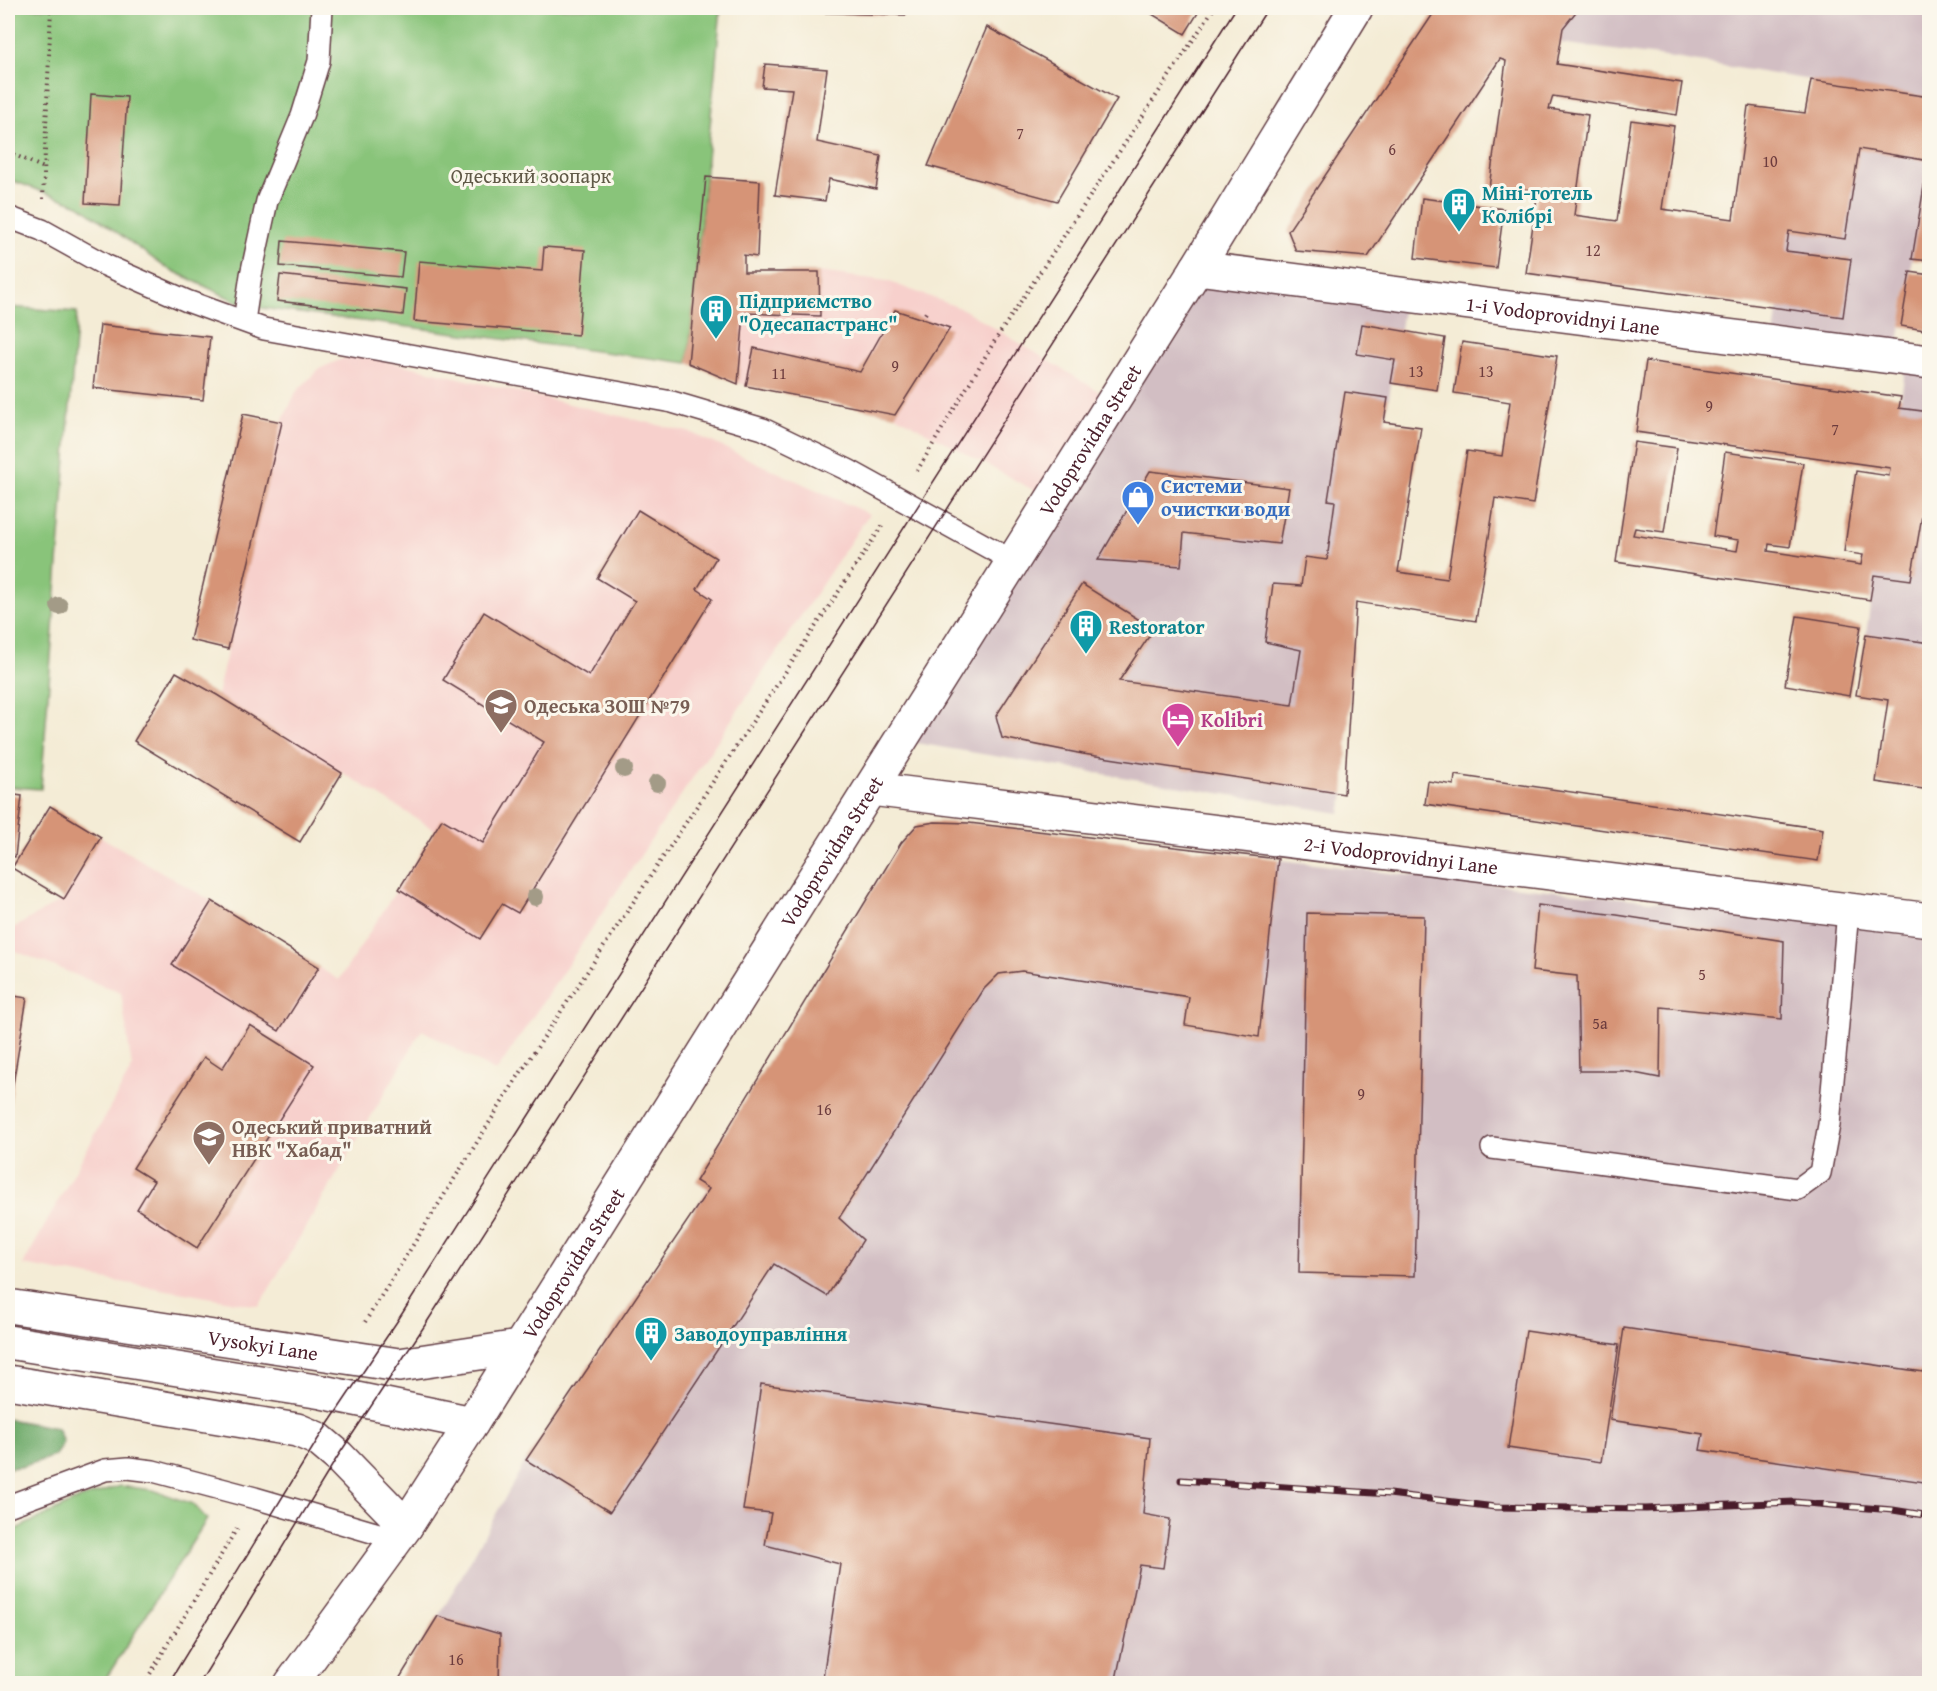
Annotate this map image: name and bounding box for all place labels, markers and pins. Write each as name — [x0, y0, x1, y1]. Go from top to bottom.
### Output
place label: Міні-готель Колібрі — [1482, 178, 1593, 230]
building icon: Міні-готель Колібрі — [1441, 186, 1477, 233]
place label: Підприємство "Одесапастранс" — [739, 286, 898, 338]
building icon: Підприємство "Одесапастранс" — [698, 293, 734, 340]
place label: Системи очистки води — [1161, 471, 1291, 523]
shop icon: Системи очистки води — [1120, 479, 1156, 526]
building icon: Restorator — [1068, 608, 1104, 655]
place label: Restorator — [1109, 612, 1205, 641]
school or university icon: Одеська ЗОШ №79 — [483, 687, 519, 734]
place label: Одеська ЗОШ №79 — [524, 691, 690, 720]
hotel icon: Kolibri — [1160, 701, 1196, 748]
place label: Kolibri — [1201, 705, 1263, 734]
place label: Одеський приватний НВК "Хабад" — [232, 1112, 432, 1164]
school or university icon: Одеський приватний НВК "Хабад" — [191, 1119, 227, 1166]
building icon: Заводоуправління — [633, 1315, 669, 1362]
place label: Заводоуправління — [674, 1319, 847, 1348]

